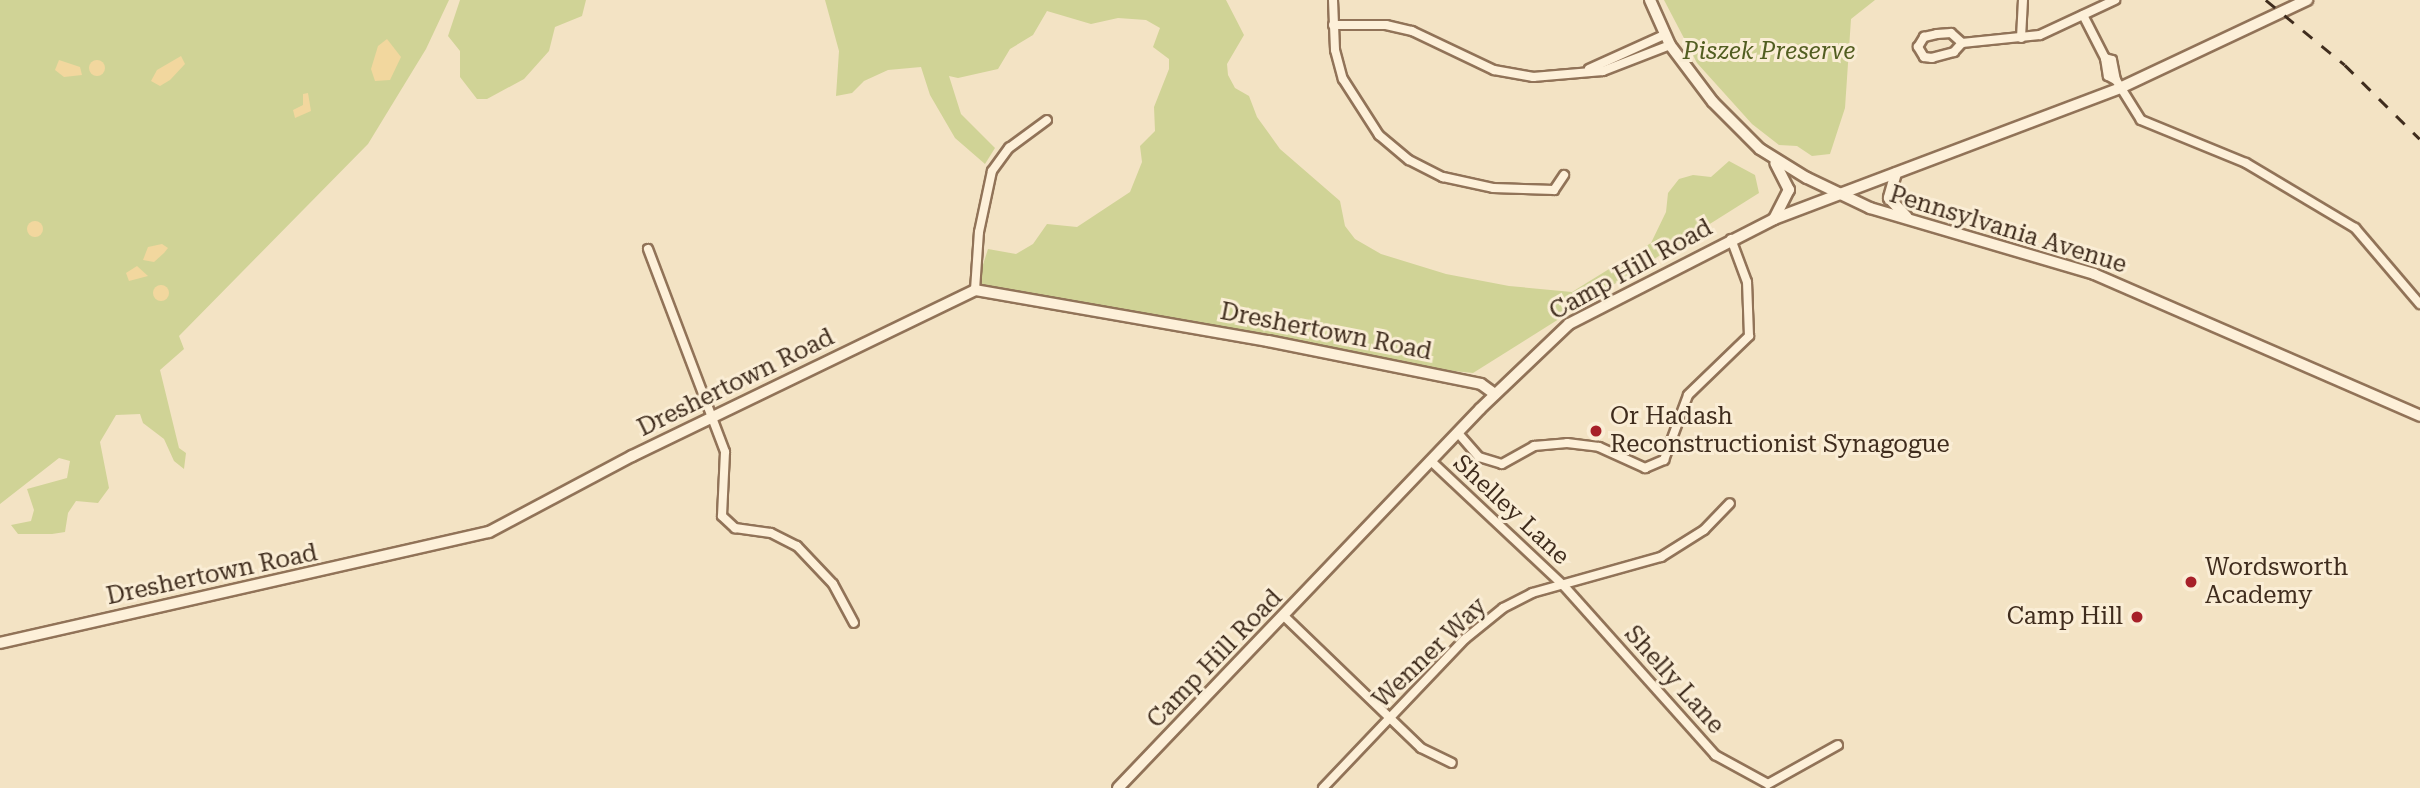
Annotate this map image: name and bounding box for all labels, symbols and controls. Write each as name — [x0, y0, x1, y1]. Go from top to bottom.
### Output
park label: Piszek Preserve — [1683, 38, 1855, 66]
street label: Pennsylvania Avenue — [1886, 180, 2130, 280]
street label: Camp Hill Road — [1545, 213, 1717, 327]
street label: Dreshertown Road — [1218, 297, 1434, 367]
street label: Dreshertown Road — [633, 323, 839, 443]
place label: Or Hadash Reconstructionist Synagogue — [1610, 403, 1950, 459]
marker: Or Hadash Reconstructionist Synagogue — [1588, 423, 1604, 439]
street label: Shelley Lane — [1447, 449, 1575, 571]
street label: Dreshertown Road — [104, 539, 320, 611]
place label: Wordsworth Academy — [2205, 554, 2348, 610]
marker: Wordsworth Academy — [2183, 574, 2199, 590]
street label: Camp Hill Road — [1142, 584, 1288, 734]
street label: Wenner Way — [1367, 592, 1493, 714]
place label: Camp Hill — [2007, 603, 2123, 631]
marker: Camp Hill — [2129, 609, 2145, 625]
street label: Shelly Lane — [1618, 620, 1730, 740]

